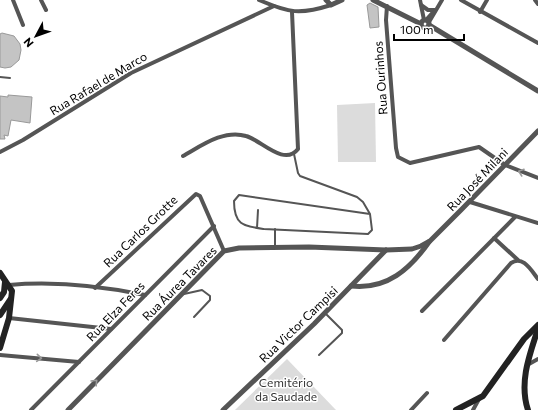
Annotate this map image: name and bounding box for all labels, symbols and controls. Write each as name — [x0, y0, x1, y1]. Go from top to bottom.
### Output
north arrow — [16, 16, 56, 56]
scale bar — [394, 16, 464, 42]
text: 100 m — [400, 22, 434, 36]
text: N — [20, 36, 36, 50]
street label: Rua Ourinhos — [370, 41, 390, 115]
street label: Rua Rafael de Marco — [47, 48, 149, 118]
street label: Rua José Milani — [444, 145, 511, 214]
one-way arrow — [518, 168, 525, 177]
street label: Rua Carlos Grotte — [100, 192, 180, 270]
street label: Rua Áurea Tavares — [139, 243, 219, 323]
street label: Rua Elza Feres — [83, 278, 147, 344]
street label: Rua Victor Campisi — [256, 283, 340, 365]
one-way arrow — [36, 354, 42, 363]
park label: Cemitério da Saudade — [255, 375, 317, 403]
one-way arrow — [90, 379, 98, 387]

